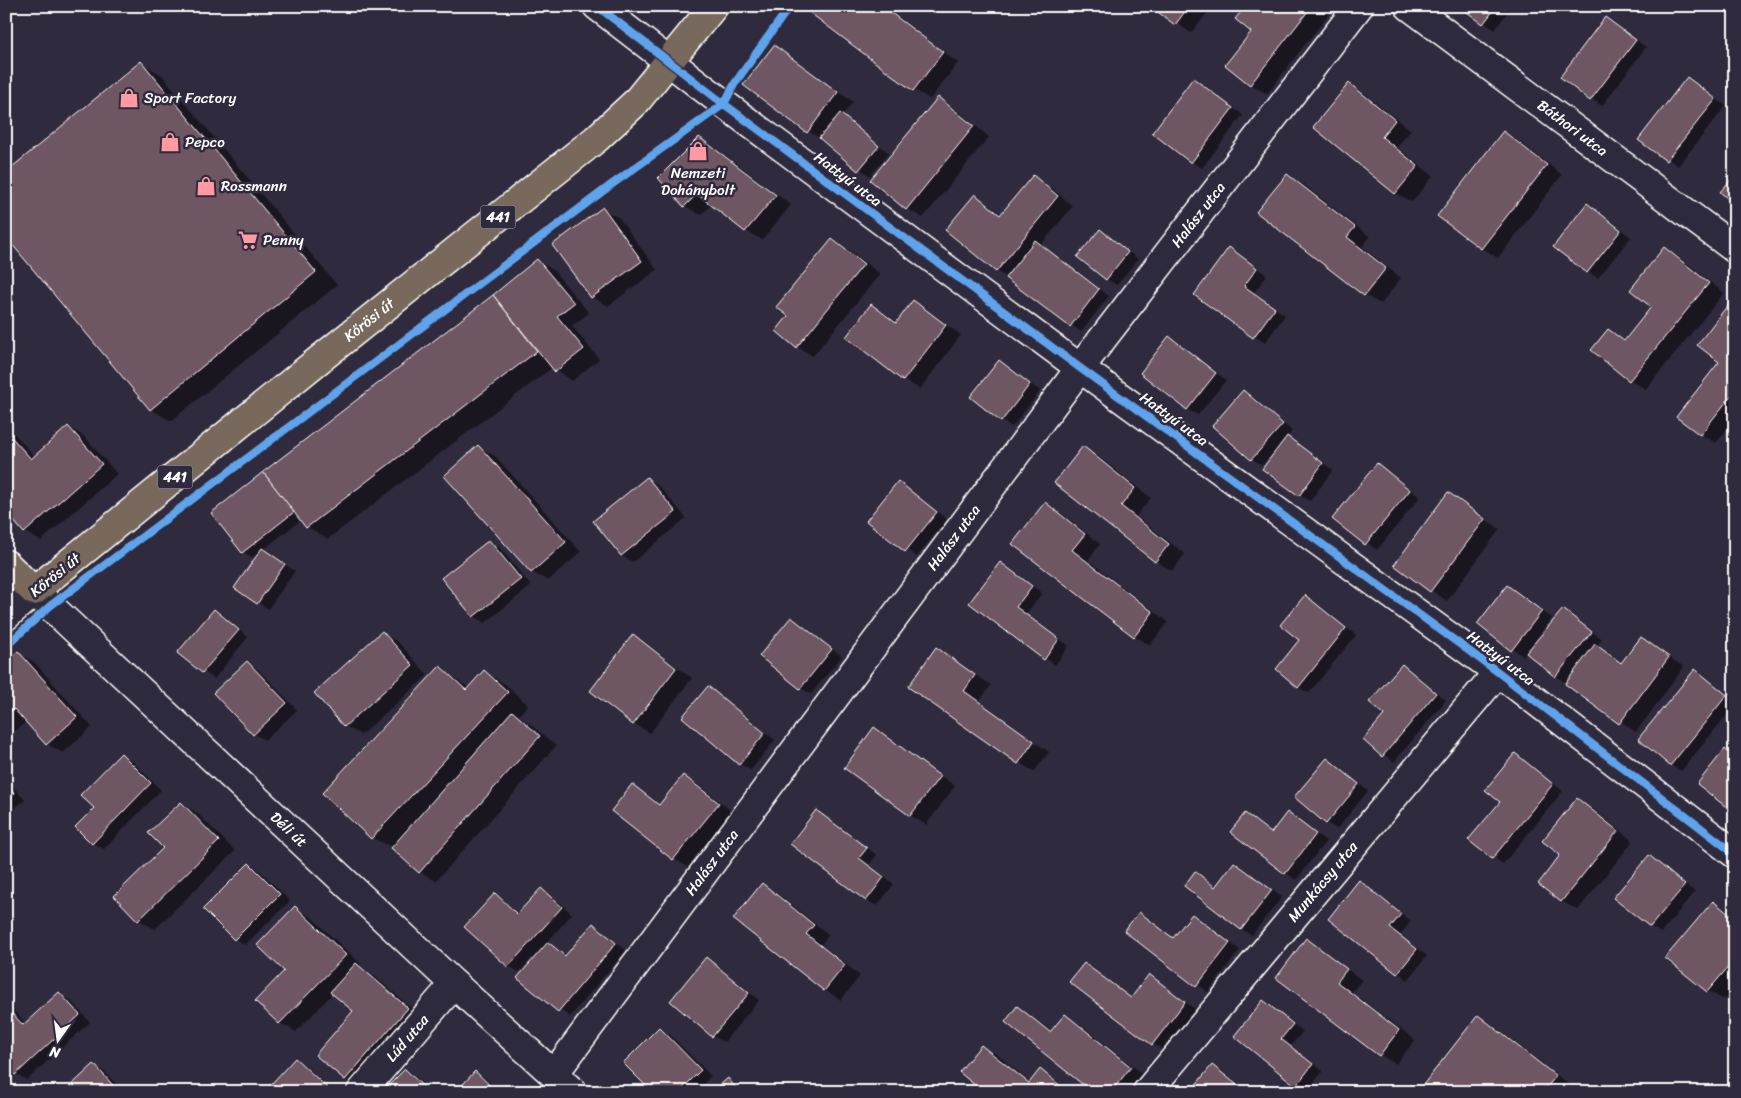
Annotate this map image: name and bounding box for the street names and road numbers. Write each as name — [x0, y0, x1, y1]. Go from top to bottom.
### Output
street label: Báthori utca — [1532, 93, 1614, 163]
street label: Hattyú utca — [808, 145, 888, 214]
street label: Halász utca — [1164, 176, 1232, 253]
road number: 441 — [480, 206, 516, 228]
street label: Kőrösi út — [338, 291, 401, 349]
street label: Hattyú utca — [1134, 385, 1214, 453]
road number: 441 — [158, 466, 192, 488]
street label: Halász utca — [920, 498, 988, 576]
street label: Kőrösi út — [24, 546, 87, 604]
street label: Hattyú utca — [1461, 624, 1541, 693]
street label: Déli út — [264, 805, 314, 854]
street label: Halász utca — [678, 823, 746, 901]
street label: Munkácsy utca — [1281, 835, 1365, 928]
street label: Lúd utca — [379, 1008, 436, 1068]

